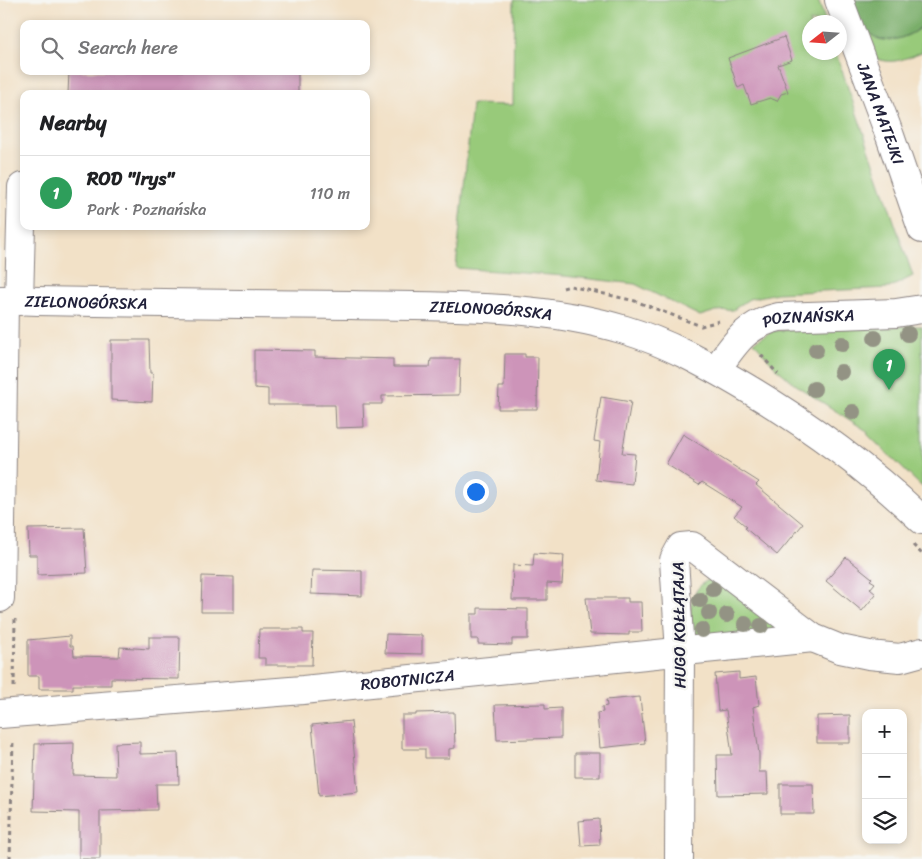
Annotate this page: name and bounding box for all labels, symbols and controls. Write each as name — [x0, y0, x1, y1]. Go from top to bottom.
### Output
north arrow — [802, 15, 847, 60]
search box — [20, 20, 370, 75]
text: Search here — [78, 31, 178, 64]
icon: search — [38, 34, 66, 62]
street label: JANA MATEJKI — [849, 57, 913, 168]
text: Nearby — [40, 104, 106, 142]
text: ROD "Irys" — [87, 162, 174, 195]
text: 1 — [53, 179, 59, 208]
text: 110 m — [310, 179, 350, 208]
text: Park · Poznańska — [87, 195, 206, 224]
street label: ZIELONOGÓRSKA — [24, 286, 148, 317]
street label: ZIELONOGÓRSKA — [429, 292, 554, 328]
street label: POZNAŃSKA — [758, 300, 855, 336]
pin: 1 — [873, 349, 905, 390]
your location — [463, 479, 489, 505]
street label: HUGO KOŁŁĄTAJA — [663, 561, 695, 689]
street label: ROBOTNICZA — [359, 660, 456, 699]
map controls — [862, 709, 907, 844]
button: + — [862, 709, 907, 754]
button: − — [862, 754, 907, 799]
button: layers — [862, 799, 907, 844]

